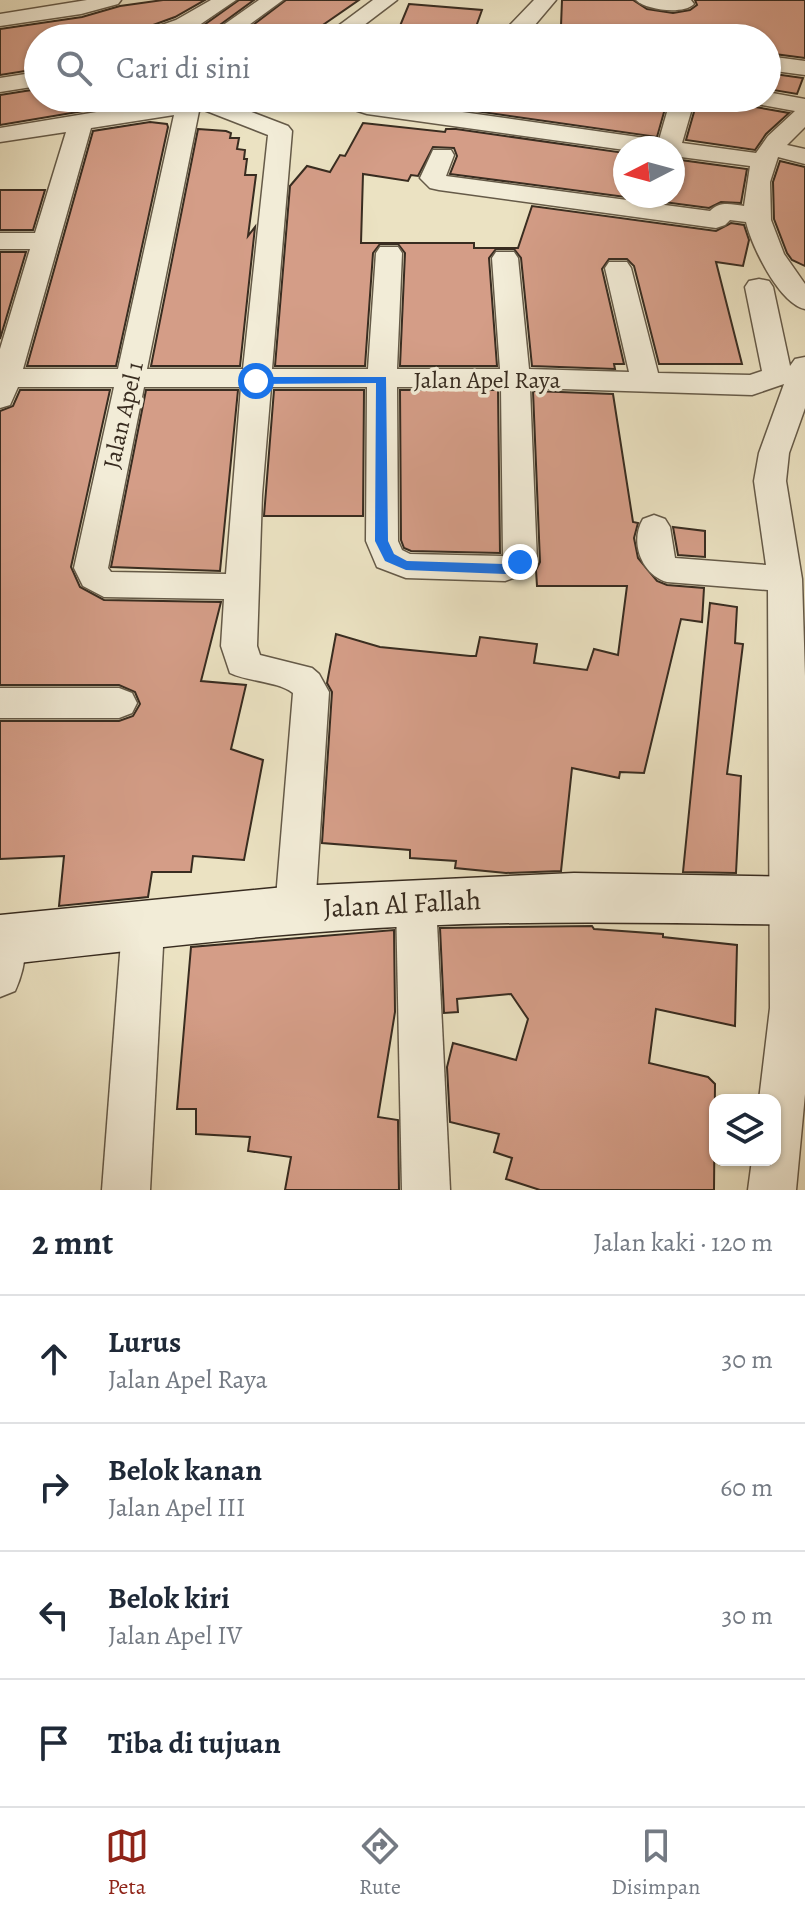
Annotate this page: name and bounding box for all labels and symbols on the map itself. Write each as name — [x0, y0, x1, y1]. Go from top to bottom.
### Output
north arrow — [613, 136, 685, 208]
street label: Jalan Apel 1 — [95, 358, 151, 472]
route start — [238, 363, 274, 399]
street label: Jalan Apel Raya — [413, 364, 561, 396]
route end — [502, 544, 538, 580]
street label: Jalan Al Fallah — [322, 881, 482, 927]

